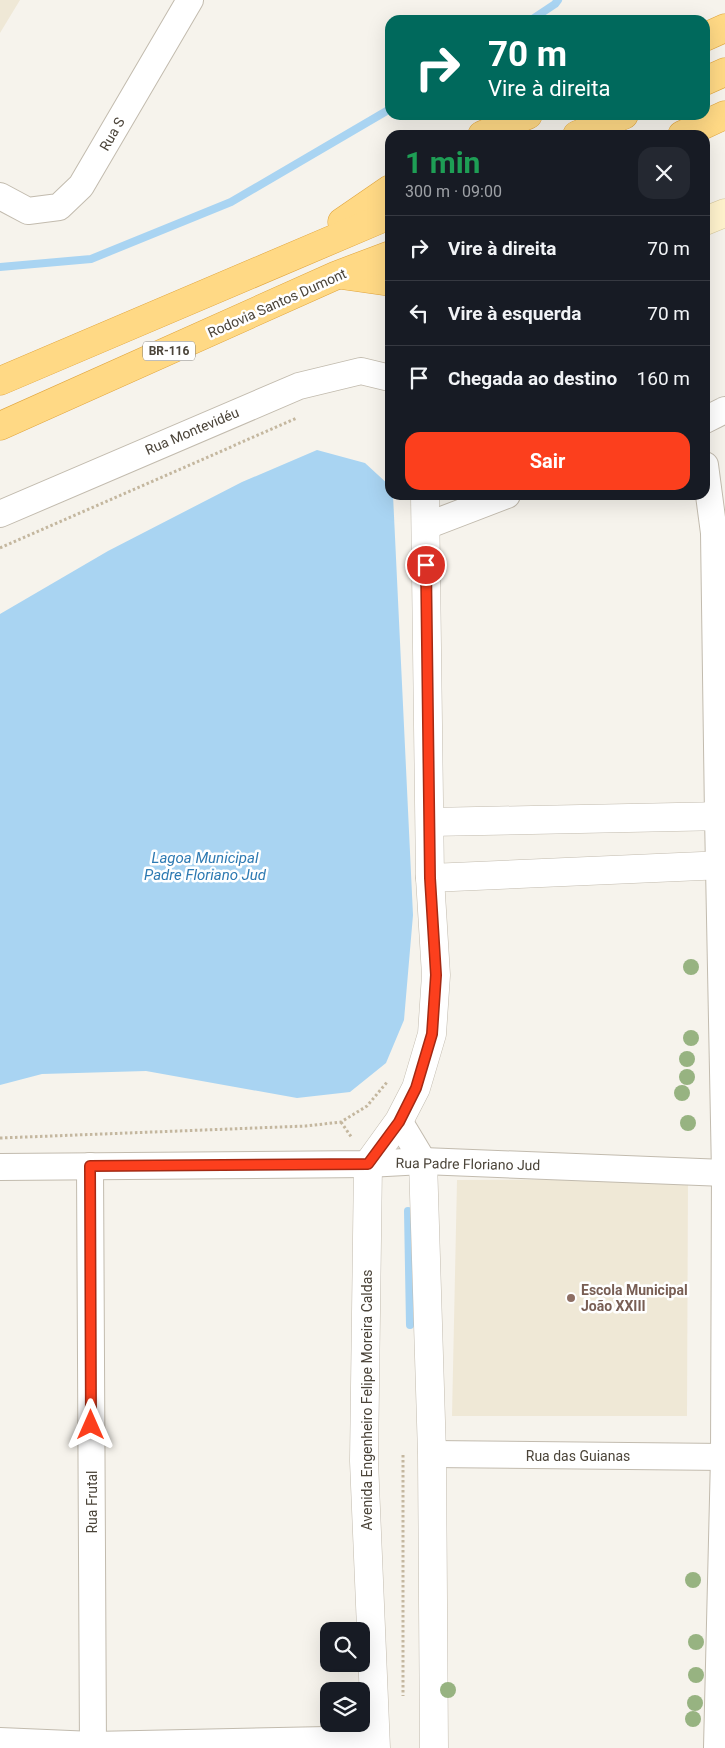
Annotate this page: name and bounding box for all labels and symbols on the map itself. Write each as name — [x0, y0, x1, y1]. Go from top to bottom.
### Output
street label: Rua S — [96, 115, 128, 153]
street label: Rodovia Santos Dumont — [205, 265, 349, 341]
road number: BR-116 — [143, 342, 195, 361]
street label: Rua Montevidéu — [143, 404, 241, 458]
pin — [405, 544, 447, 586]
water label: Lagoa Municipal Padre Floriano Jud — [144, 849, 267, 884]
street label: Rua Padre Floriano Jud — [396, 1155, 540, 1173]
street label: Avenida Engenheiro Felipe Moreira Caldas — [359, 1270, 375, 1531]
place label: Escola Municipal João XXIII — [581, 1282, 688, 1314]
marker: Escola Municipal João XXIII — [565, 1292, 577, 1304]
position arrow — [64, 1398, 116, 1450]
street label: Rua das Guianas — [526, 1448, 630, 1464]
street label: Rua Frutal — [84, 1470, 100, 1534]

